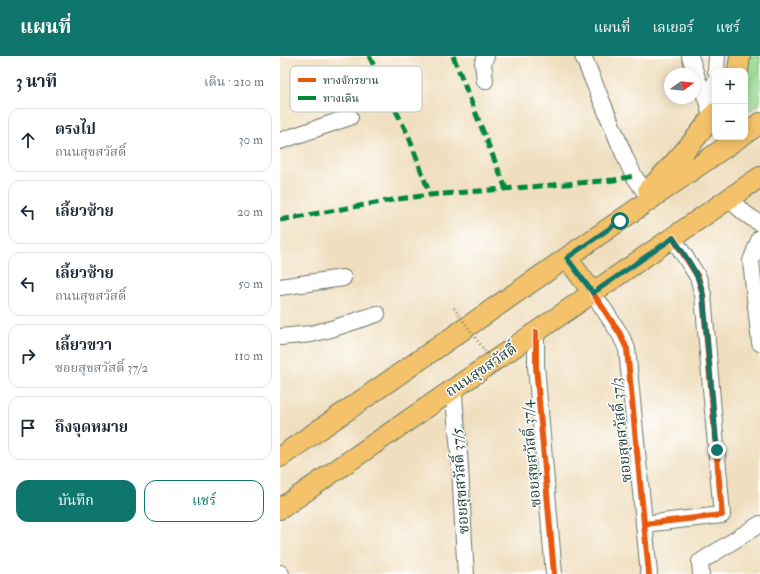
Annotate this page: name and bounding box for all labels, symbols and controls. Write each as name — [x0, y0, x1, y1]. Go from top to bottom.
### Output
text: แผนที่ — [20, 15, 71, 39]
text: แผนที่ — [594, 19, 630, 36]
text: เลเยอร์ — [652, 19, 694, 36]
text: แชร์ — [716, 19, 740, 36]
legend — [290, 66, 422, 112]
north arrow — [664, 68, 700, 104]
map controls — [712, 68, 748, 140]
button: + — [712, 68, 748, 104]
text: 3 นาที — [16, 71, 57, 92]
text: เดิน · 210 m — [204, 74, 264, 90]
text: ทางจักรยาน — [323, 74, 379, 87]
text: ทางเดิน — [323, 92, 359, 105]
button: − — [712, 104, 748, 140]
text: ตรงไป — [55, 120, 96, 139]
icon: ahead — [17, 129, 39, 151]
text: 30 m — [239, 132, 263, 148]
text: ถนนสุขสวัสดิ์ — [55, 144, 126, 160]
icon: left — [17, 201, 39, 223]
text: เลี้ยวซ้าย — [55, 202, 114, 221]
text: 20 m — [237, 204, 263, 220]
route start — [611, 212, 629, 230]
text: เลี้ยวซ้าย — [55, 264, 114, 283]
icon: left — [17, 273, 39, 295]
text: 50 m — [238, 276, 263, 292]
text: ถนนสุขสวัสดิ์ — [55, 288, 126, 304]
text: เลี้ยวขวา — [55, 336, 112, 355]
street label: ถนนสุขสวัสดิ์ — [441, 337, 522, 402]
icon: right — [17, 345, 39, 367]
text: 110 m — [234, 348, 263, 364]
text: ซอยสุขสวัสดิ์ 37/2 — [55, 360, 148, 376]
street label: ซอยสุขสวัสดิ์ 37/3 — [605, 376, 637, 484]
street label: ซอยสุขสวัสดิ์ 37/4 — [516, 399, 547, 508]
icon: arrive — [17, 417, 39, 439]
text: ถึงจุดหมาย — [55, 418, 128, 437]
street label: ซอยสุขสวัสดิ์ 37/5 — [446, 427, 475, 535]
route end — [708, 441, 726, 459]
button: บันทึก — [16, 480, 136, 522]
button: แชร์ — [144, 480, 264, 522]

